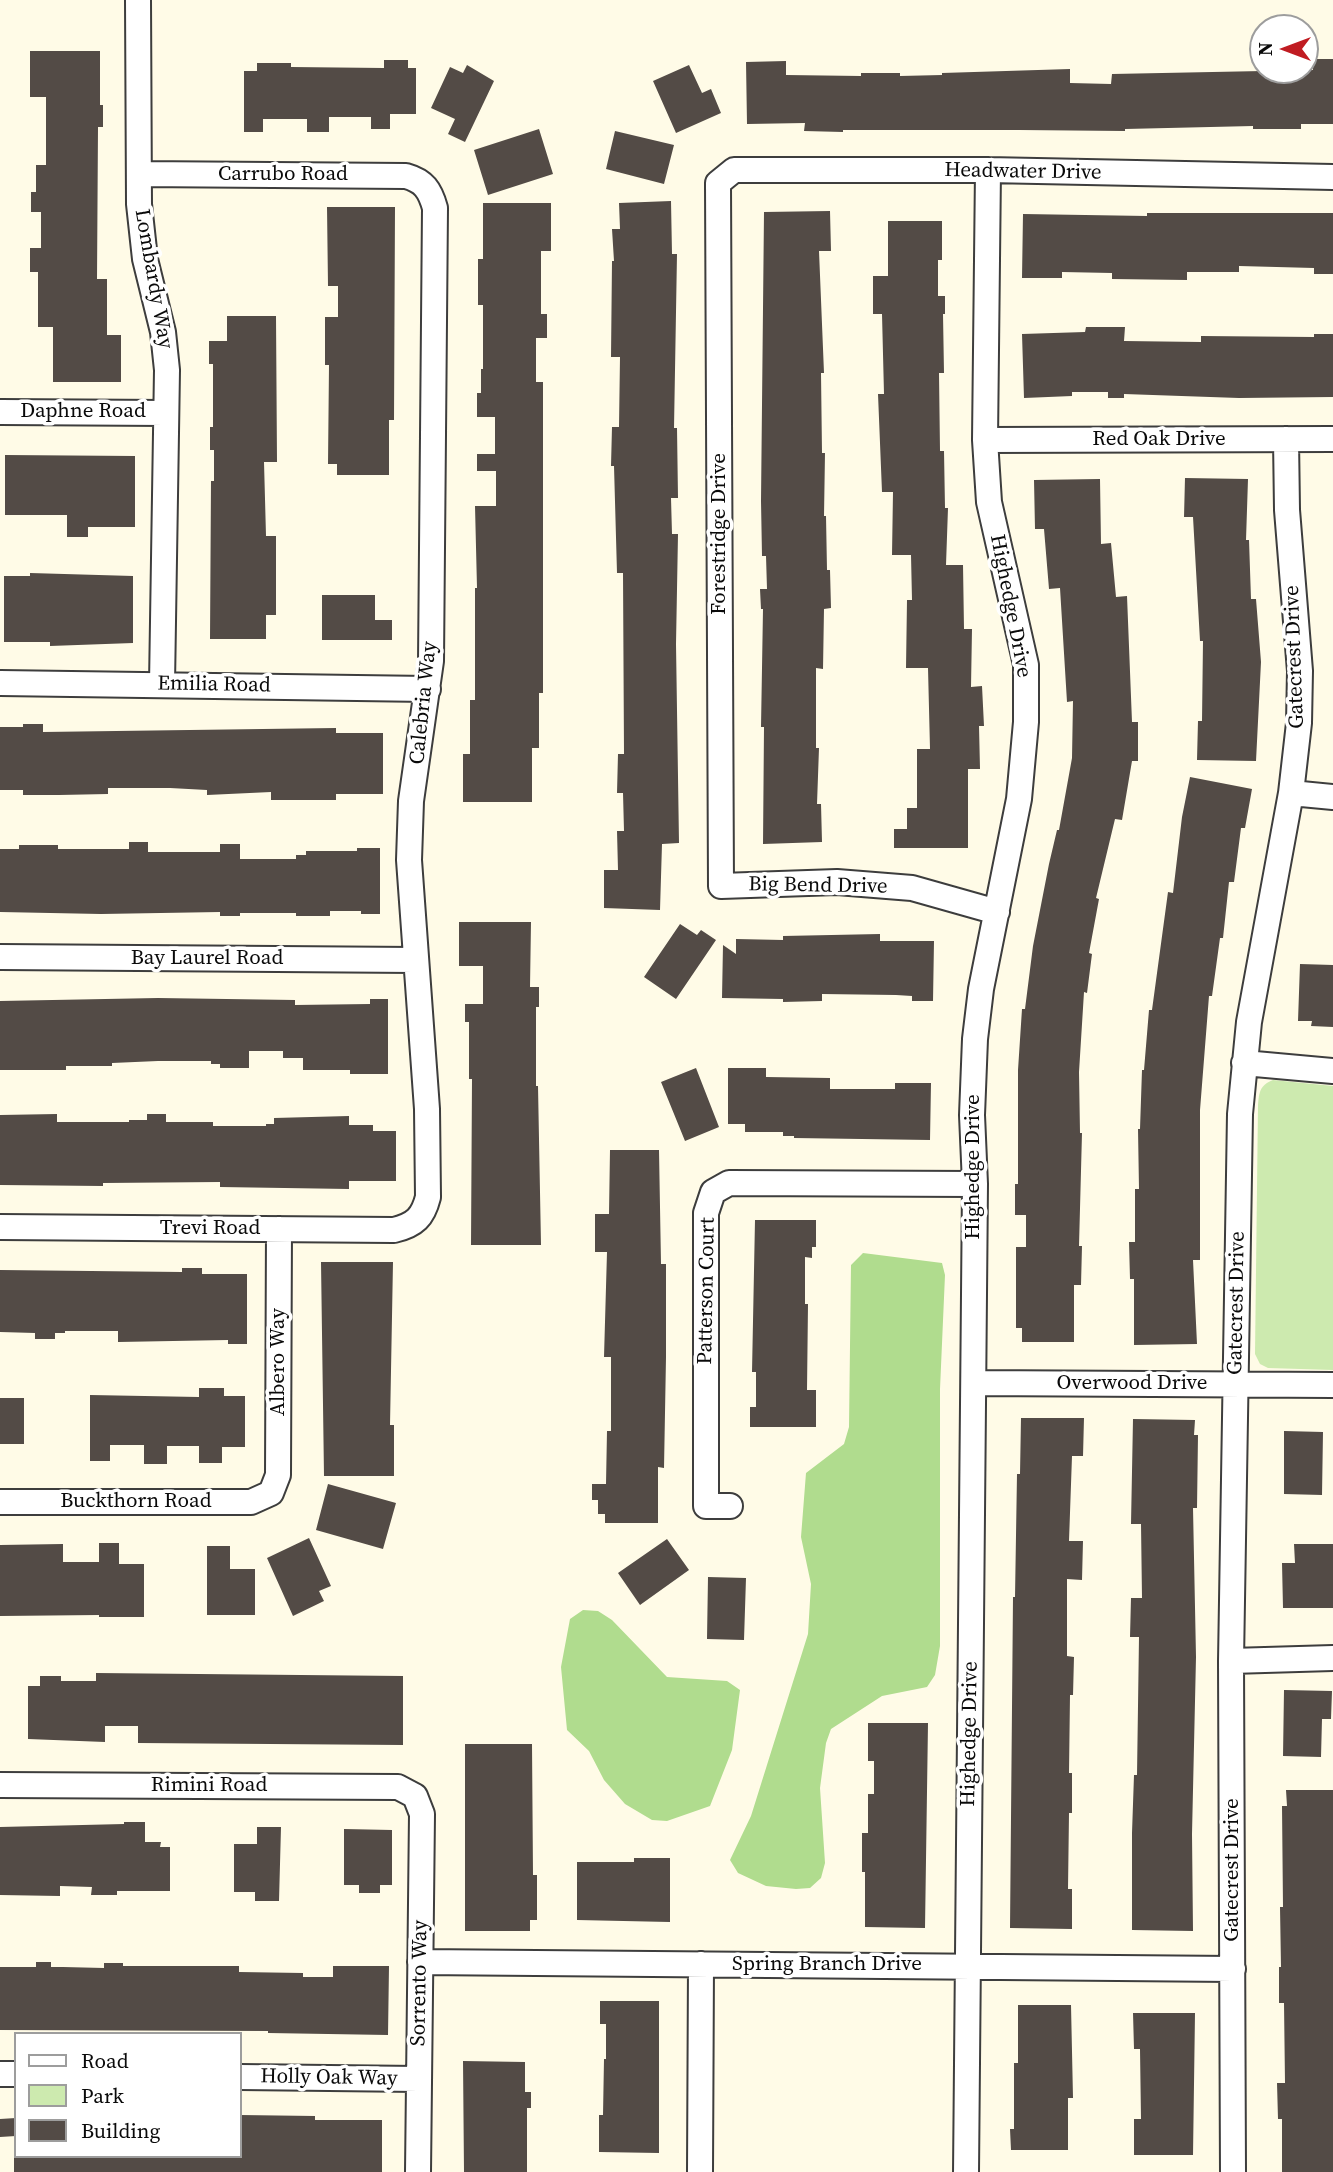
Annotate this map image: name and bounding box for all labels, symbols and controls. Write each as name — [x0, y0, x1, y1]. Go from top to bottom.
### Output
north arrow — [1249, 14, 1319, 84]
text: N — [1252, 42, 1278, 56]
street label: Headwater Drive — [944, 158, 1102, 186]
street label: Carrubo Road — [218, 162, 348, 188]
street label: Lombardy Way — [128, 207, 178, 351]
street label: Daphne Road — [20, 399, 146, 425]
street label: Red Oak Drive — [1092, 427, 1226, 453]
street label: Forestridge Drive — [707, 453, 733, 615]
street label: Highedge Drive — [984, 532, 1036, 680]
street label: Gatecrest Drive — [1280, 585, 1310, 729]
street label: Calebria Way — [405, 640, 443, 766]
street label: Emilia Road — [157, 671, 271, 699]
street label: Big Bend Drive — [748, 872, 888, 900]
street label: Bay Laurel Road — [131, 946, 283, 972]
street label: Highedge Drive — [961, 1094, 987, 1240]
street label: Trevi Road — [160, 1216, 260, 1242]
street label: Patterson Court — [693, 1217, 721, 1365]
street label: Gatecrest Drive — [1223, 1231, 1251, 1375]
street label: Albero Way — [266, 1308, 292, 1416]
street label: Overwood Drive — [1057, 1371, 1207, 1397]
street label: Buckthorn Road — [60, 1489, 212, 1515]
street label: Highedge Drive — [956, 1661, 984, 1807]
street label: Rimini Road — [151, 1773, 267, 1799]
street label: Gatecrest Drive — [1220, 1798, 1246, 1942]
street label: Sorrento Way — [406, 1920, 434, 2046]
street label: Spring Branch Drive — [732, 1952, 922, 1978]
legend — [14, 2032, 242, 2158]
text: Road — [81, 2046, 129, 2075]
street label: Holly Oak Way — [260, 2064, 398, 2092]
text: Park — [81, 2081, 124, 2110]
text: Building — [81, 2116, 160, 2145]

